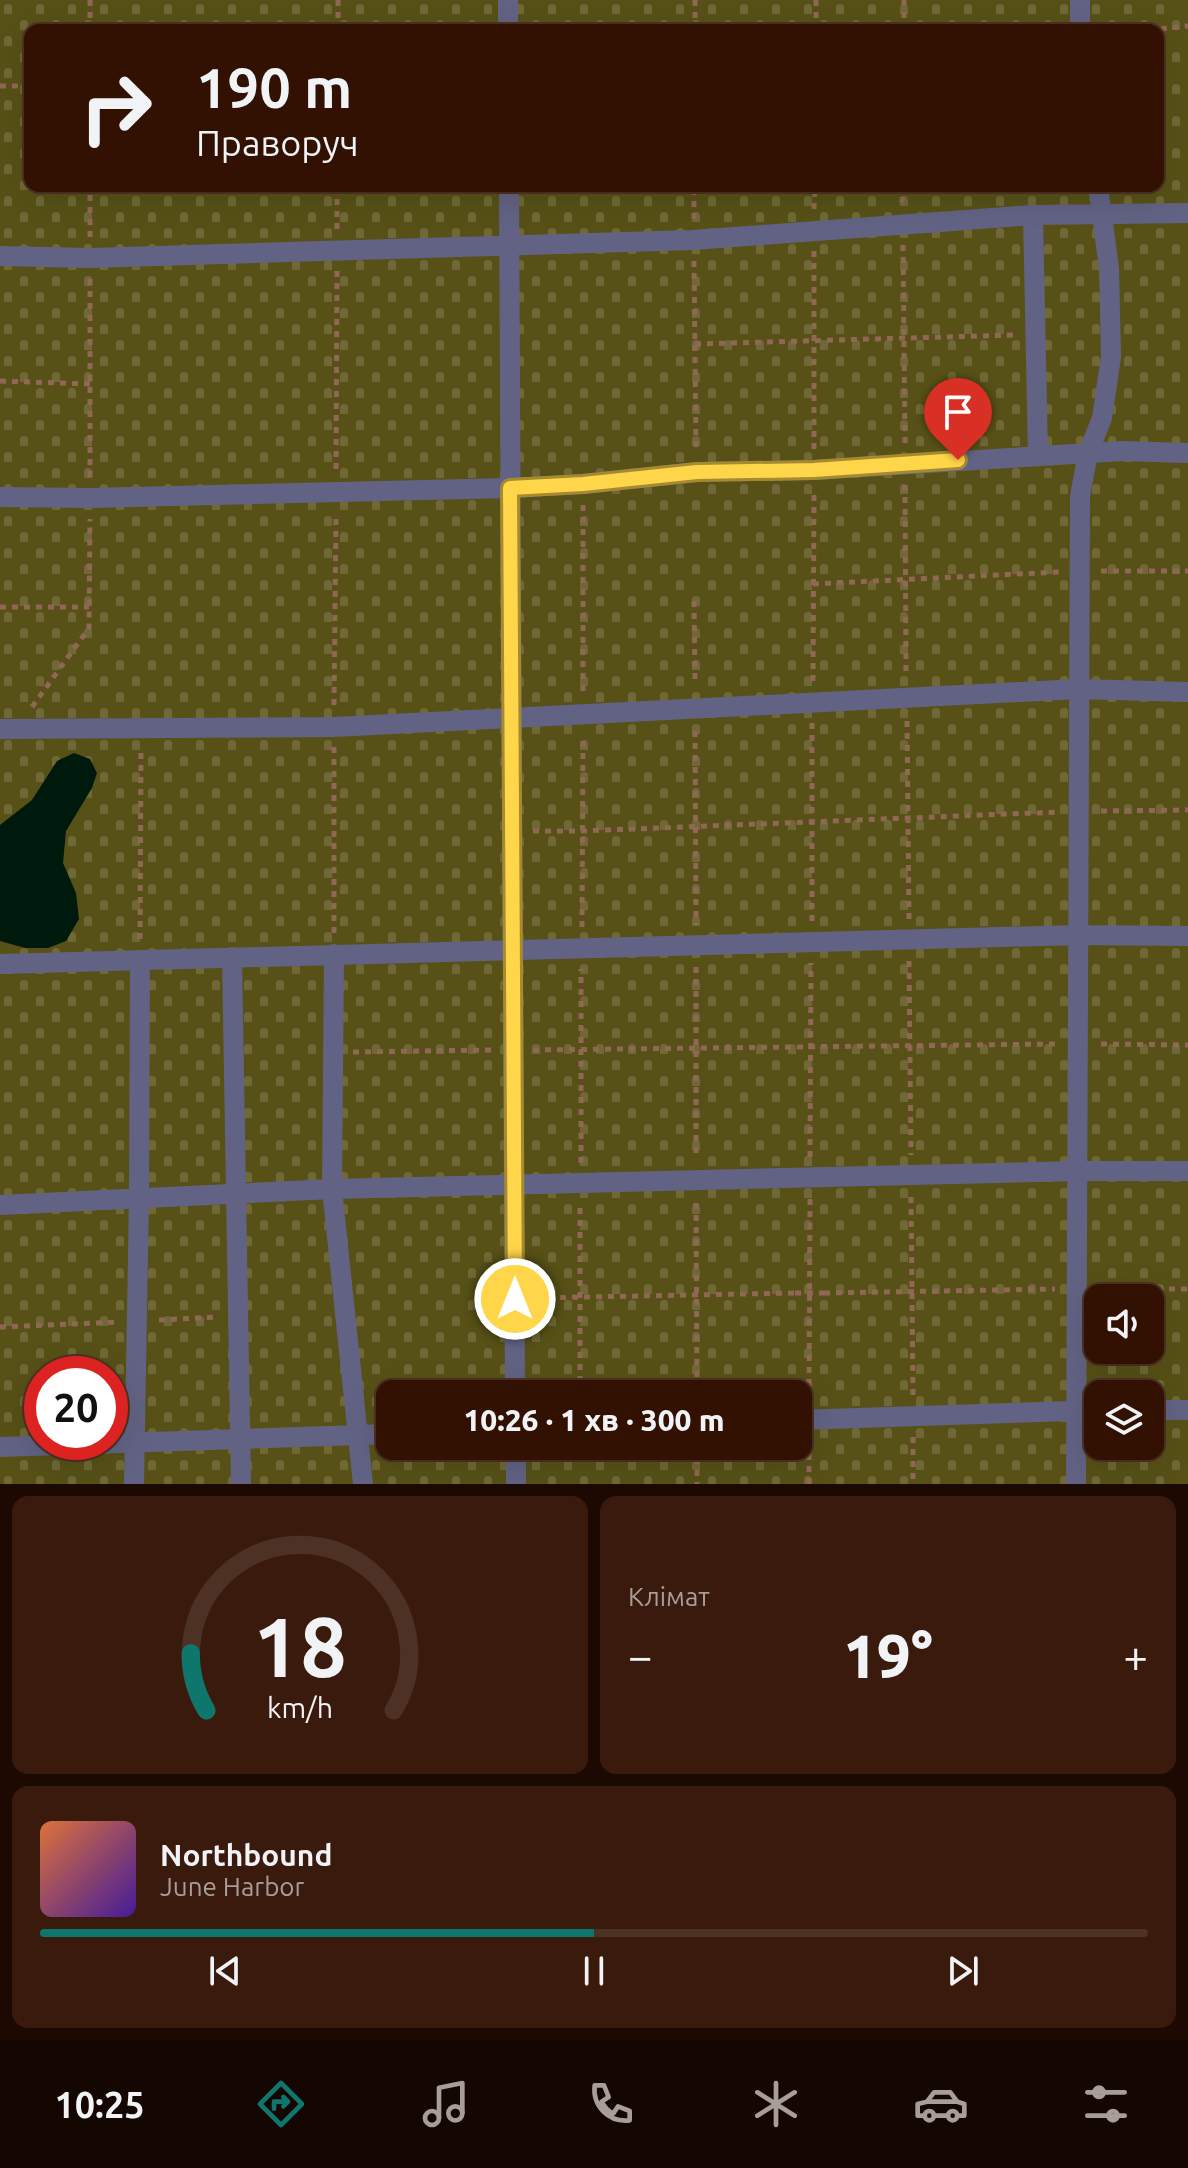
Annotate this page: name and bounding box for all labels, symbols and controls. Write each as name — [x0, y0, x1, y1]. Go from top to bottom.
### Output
icon: right — [64, 56, 168, 160]
text: 190 m — [196, 56, 352, 119]
text: Праворуч — [196, 122, 359, 163]
pin — [924, 378, 992, 460]
icon: arrive — [936, 390, 980, 434]
position arrow — [473, 1257, 557, 1341]
map controls — [1084, 1284, 1164, 1460]
button: sound — [1084, 1284, 1164, 1364]
speed limit sign: 20 — [24, 1356, 128, 1460]
button: layers — [1084, 1380, 1164, 1460]
text: 10:26 · 1 хв · 300 m — [463, 1403, 725, 1437]
text: Клімат — [628, 1582, 710, 1611]
text: 18 — [253, 1599, 347, 1693]
text: 19° — [843, 1622, 933, 1689]
text: − — [628, 1631, 653, 1680]
text: + — [1123, 1631, 1148, 1680]
text: km/h — [267, 1691, 333, 1723]
text: Northbound — [160, 1838, 332, 1872]
text: June Harbor — [160, 1872, 304, 1901]
icon: previous — [203, 1949, 247, 1993]
icon: pause — [572, 1949, 616, 1993]
icon: next — [941, 1949, 985, 1993]
icon: directions — [253, 2076, 309, 2132]
icon: music — [418, 2076, 474, 2132]
icon: phone — [583, 2076, 639, 2132]
icon: climate — [748, 2076, 804, 2132]
icon: car — [913, 2076, 969, 2132]
icon: filters — [1078, 2076, 1134, 2132]
text: 10:25 — [54, 2084, 145, 2125]

